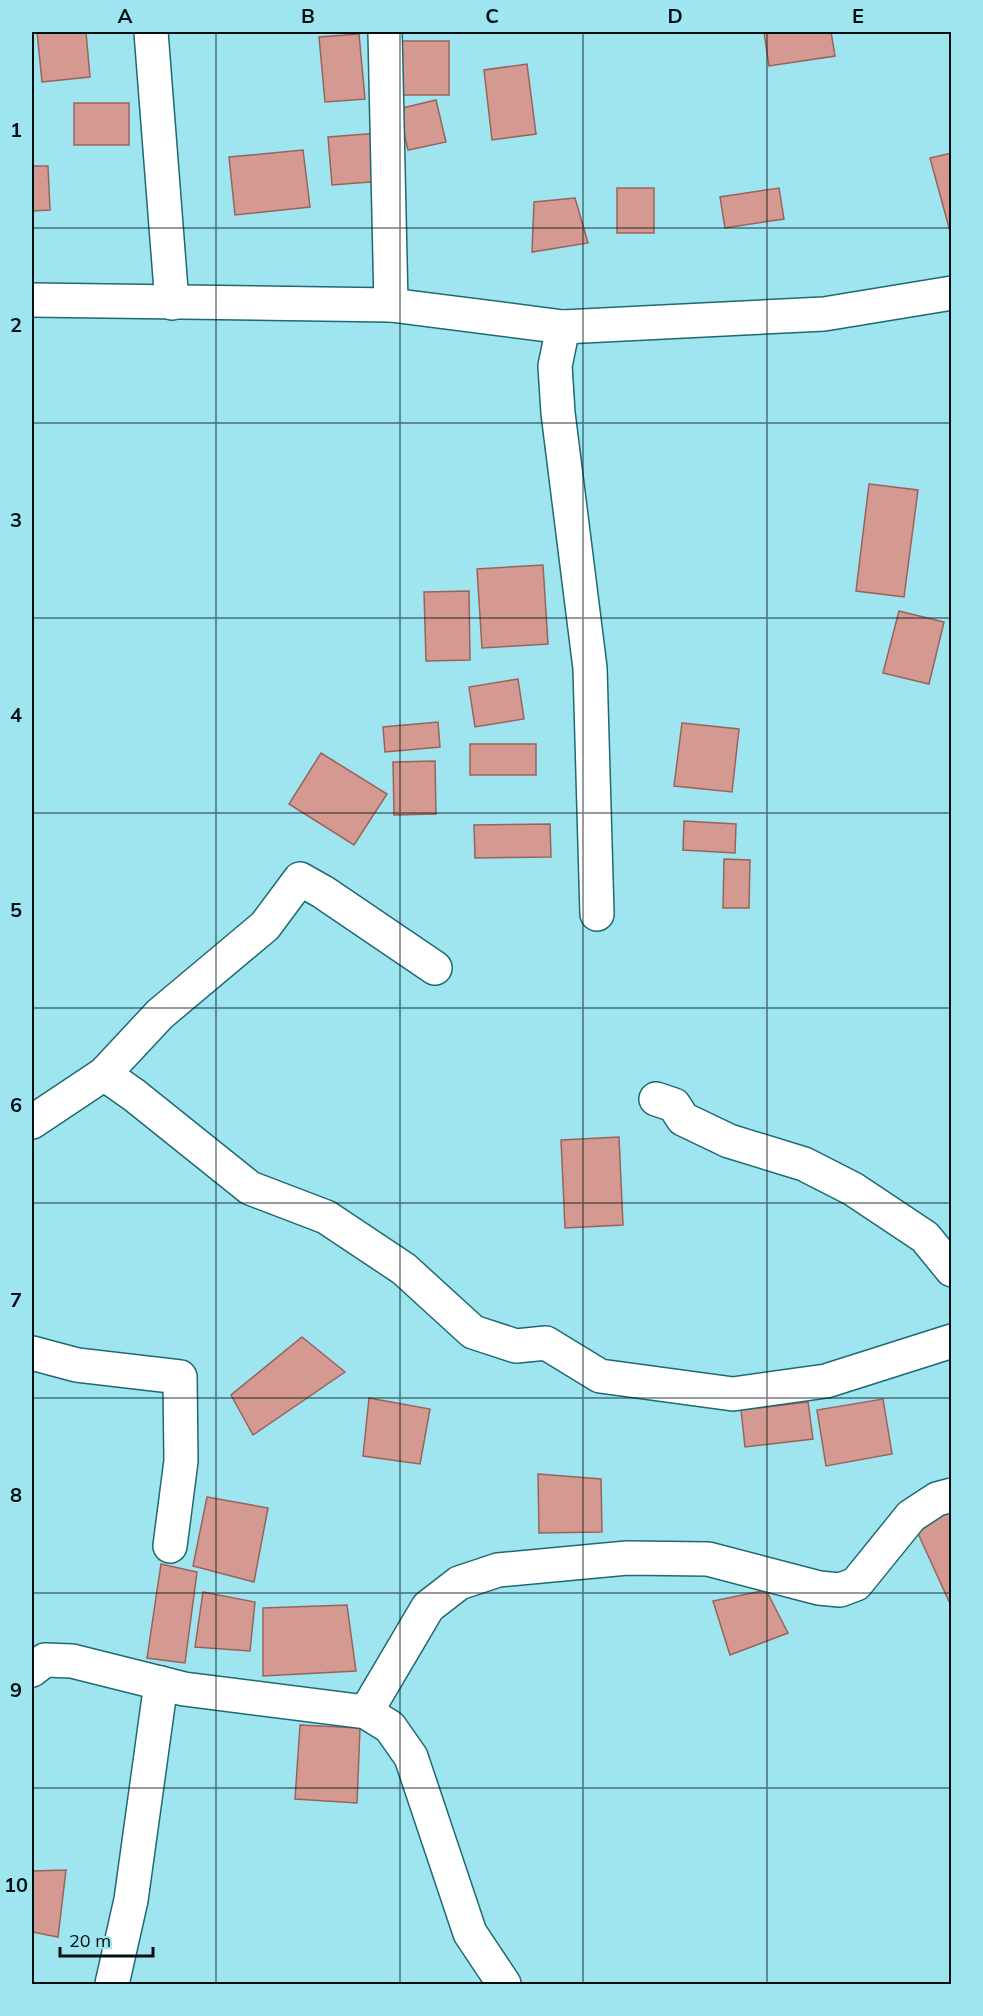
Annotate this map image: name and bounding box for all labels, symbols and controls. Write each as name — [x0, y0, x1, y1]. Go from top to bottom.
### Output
text: A — [118, 3, 133, 28]
text: B — [301, 3, 315, 28]
text: C — [485, 3, 499, 28]
text: D — [667, 3, 683, 28]
text: E — [852, 3, 864, 28]
text: 1 — [10, 117, 22, 142]
text: 2 — [10, 312, 22, 337]
text: 3 — [10, 507, 22, 532]
text: 4 — [10, 702, 22, 727]
text: 5 — [10, 897, 22, 922]
text: 6 — [10, 1092, 22, 1117]
text: 7 — [10, 1287, 22, 1312]
text: 8 — [10, 1482, 22, 1507]
text: 9 — [10, 1677, 22, 1702]
text: 10 — [4, 1872, 28, 1897]
scale bar — [60, 1920, 153, 1958]
text: 20 m — [69, 1929, 111, 1952]

